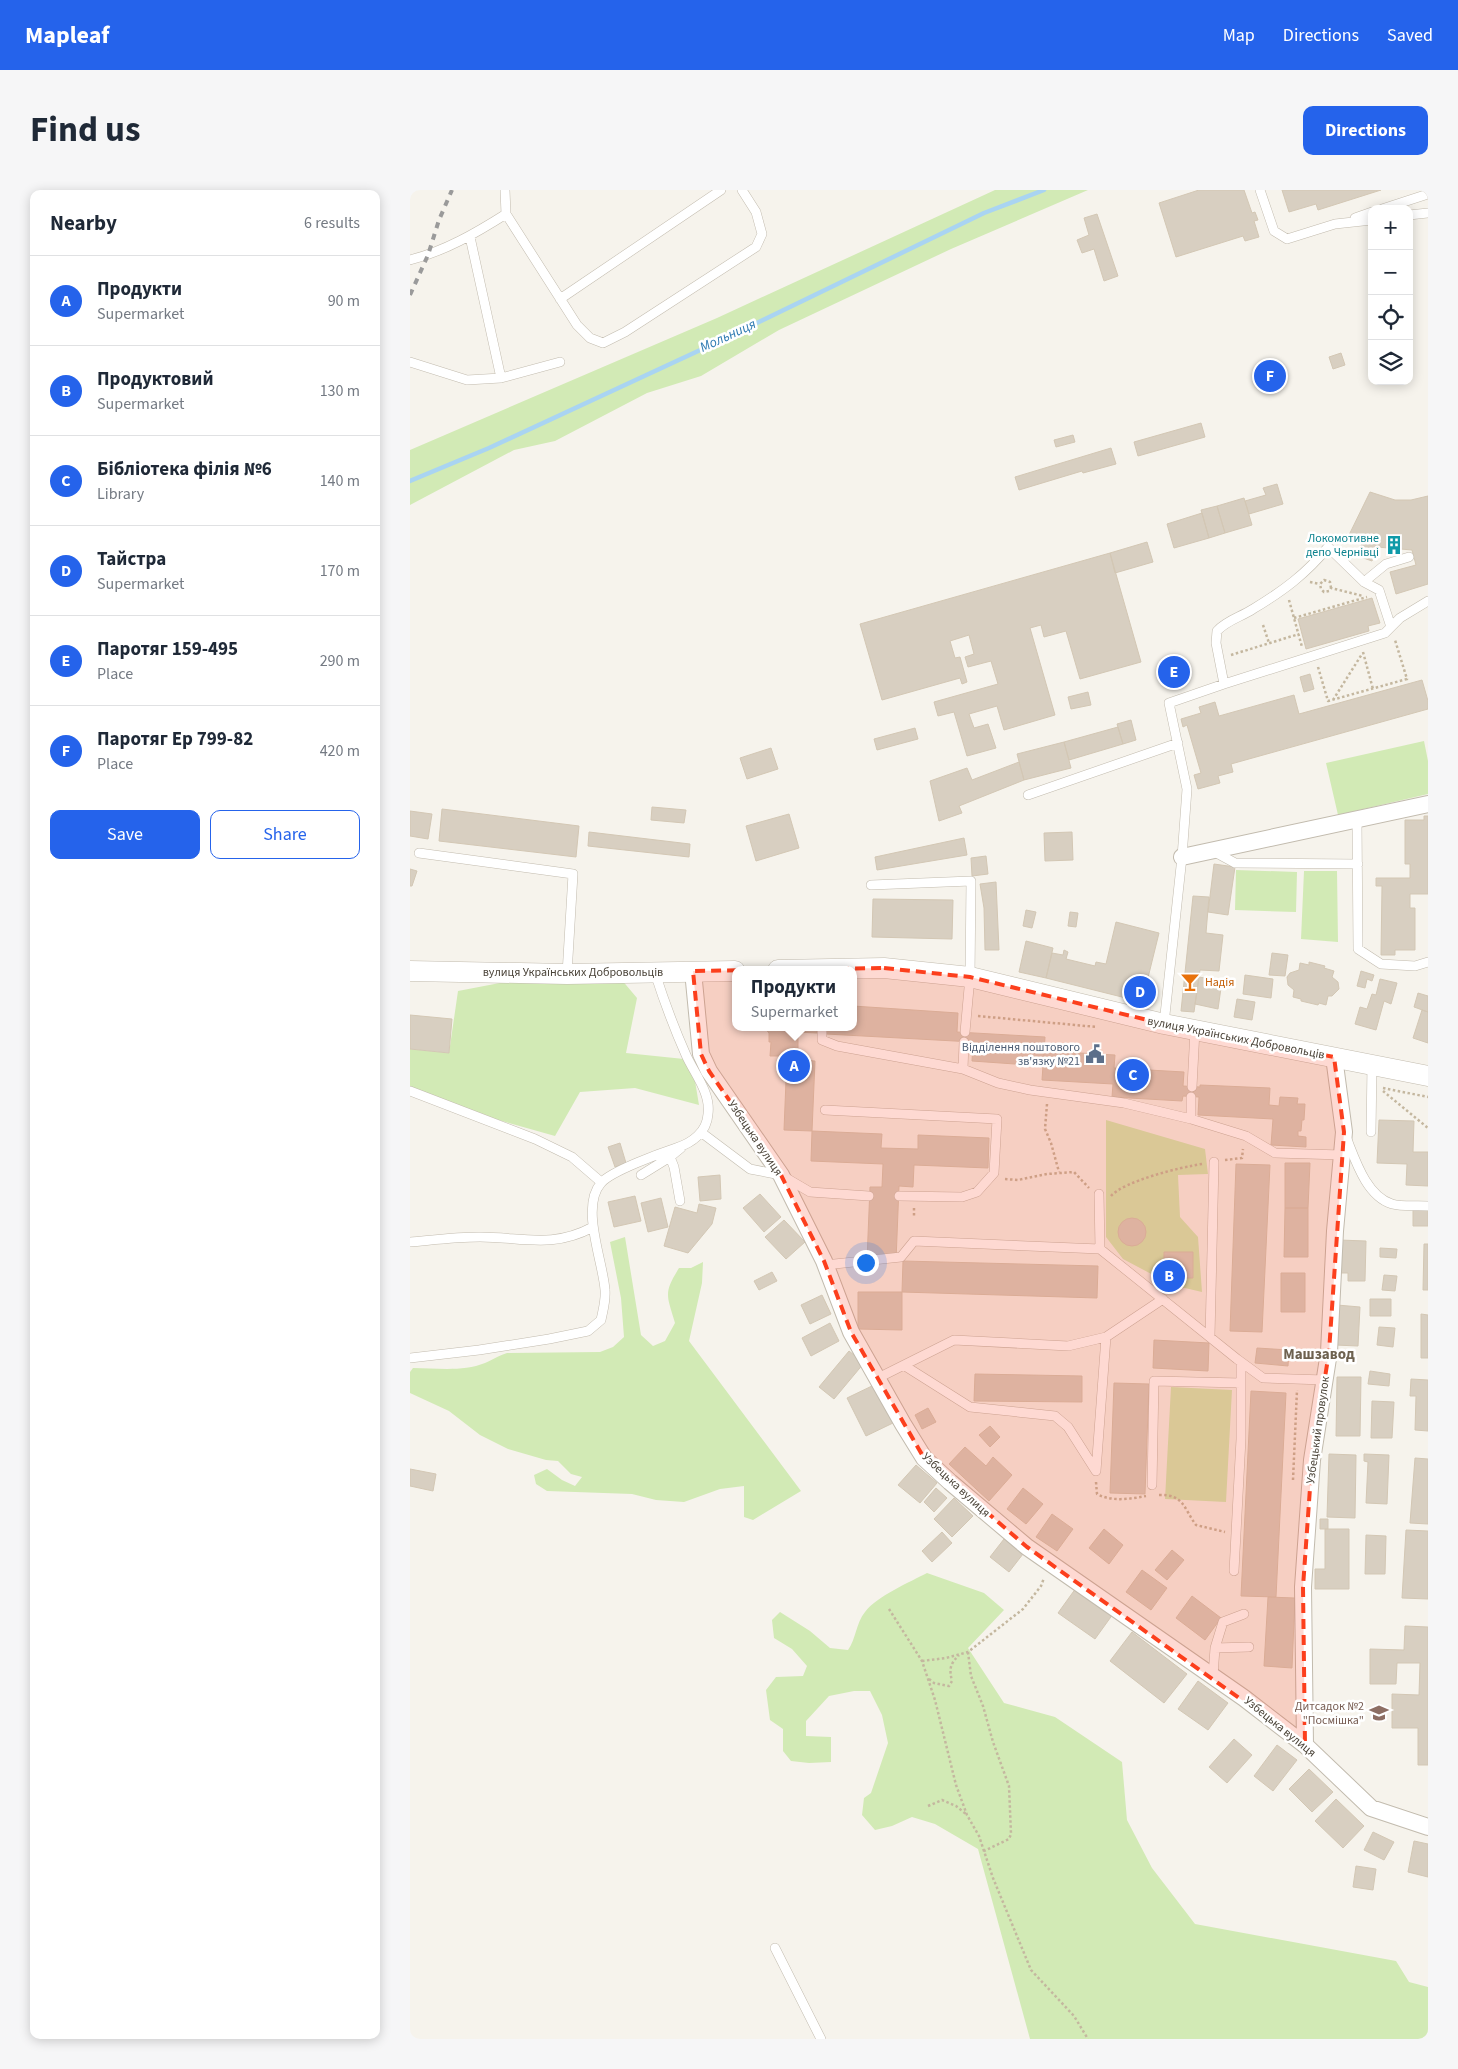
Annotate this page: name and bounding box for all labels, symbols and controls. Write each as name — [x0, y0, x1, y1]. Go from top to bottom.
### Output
text: Mapleaf — [25, 18, 110, 53]
text: Map — [1223, 23, 1255, 48]
text: Directions — [1283, 23, 1359, 48]
text: Saved — [1387, 23, 1433, 48]
text: Find us — [30, 105, 140, 155]
button: Directions — [1303, 106, 1428, 155]
map controls — [1368, 205, 1413, 385]
button: + — [1368, 205, 1413, 250]
text: Nearby — [50, 208, 117, 238]
text: 6 results — [304, 212, 360, 234]
button: − — [1368, 250, 1413, 295]
text: Продукти — [97, 276, 182, 303]
text: A — [61, 290, 71, 312]
text: 90 m — [328, 290, 360, 312]
button: locate — [1368, 295, 1413, 340]
text: Supermarket — [97, 303, 184, 325]
water label: Мольниця — [697, 314, 760, 358]
button: layers — [1368, 340, 1413, 385]
pin: F — [1254, 357, 1286, 395]
text: Продуктовий — [97, 366, 214, 393]
text: B — [61, 380, 71, 402]
text: 130 m — [320, 380, 360, 402]
text: Supermarket — [97, 393, 184, 415]
text: Бібліотека філія №6 — [97, 456, 272, 483]
text: C — [61, 470, 71, 492]
text: 140 m — [320, 470, 360, 492]
text: Library — [97, 483, 144, 505]
place label: Локомотивне депо Чернівці — [1306, 530, 1379, 561]
building icon: Локомотивне депо Чернівці — [1383, 534, 1405, 556]
text: Тайстра — [97, 546, 166, 573]
text: D — [61, 560, 71, 582]
text: 170 m — [320, 560, 360, 582]
text: Supermarket — [97, 573, 184, 595]
text: Паротяг 159-495 — [97, 636, 238, 663]
text: E — [62, 650, 70, 672]
text: 290 m — [320, 650, 360, 672]
pin: E — [1158, 653, 1190, 691]
text: Place — [97, 663, 133, 685]
text: Паротяг Ер 799-82 — [97, 726, 253, 753]
text: F — [62, 740, 70, 762]
text: 420 m — [320, 740, 360, 762]
text: Place — [97, 753, 133, 775]
button: Save — [50, 810, 200, 859]
button: Share — [210, 810, 360, 859]
street label: вулиця Українських Добровольців — [483, 964, 663, 981]
popup — [732, 966, 857, 1031]
bar icon: Надія — [1179, 971, 1201, 993]
pin: D — [1124, 973, 1156, 1011]
text: Продукти — [751, 974, 836, 1001]
place label: Надія — [1205, 974, 1234, 991]
text: Supermarket — [751, 1001, 838, 1023]
street label: вулиця Українських Добровольців — [1146, 1012, 1326, 1064]
place label: Відділення поштового зв'язку №21 — [962, 1039, 1080, 1070]
public building icon: Відділення поштового зв'язку №21 — [1084, 1043, 1106, 1065]
pin: A — [778, 1047, 810, 1085]
pin: C — [1117, 1056, 1149, 1094]
street label: Узбецька вулиця — [723, 1097, 787, 1179]
your location — [853, 1250, 879, 1276]
pin: B — [1153, 1257, 1185, 1295]
district label: Машзавод — [1283, 1344, 1355, 1365]
street label: Узбецький провулок — [1302, 1375, 1334, 1485]
street label: Узбецька вулиця — [918, 1449, 994, 1521]
street label: Узбецька вулиця — [1240, 1693, 1320, 1761]
place label: Дитсадок №2 "Посмішка" — [1295, 1698, 1364, 1729]
school or university icon: Дитсадок №2 "Посмішка" — [1368, 1702, 1390, 1724]

